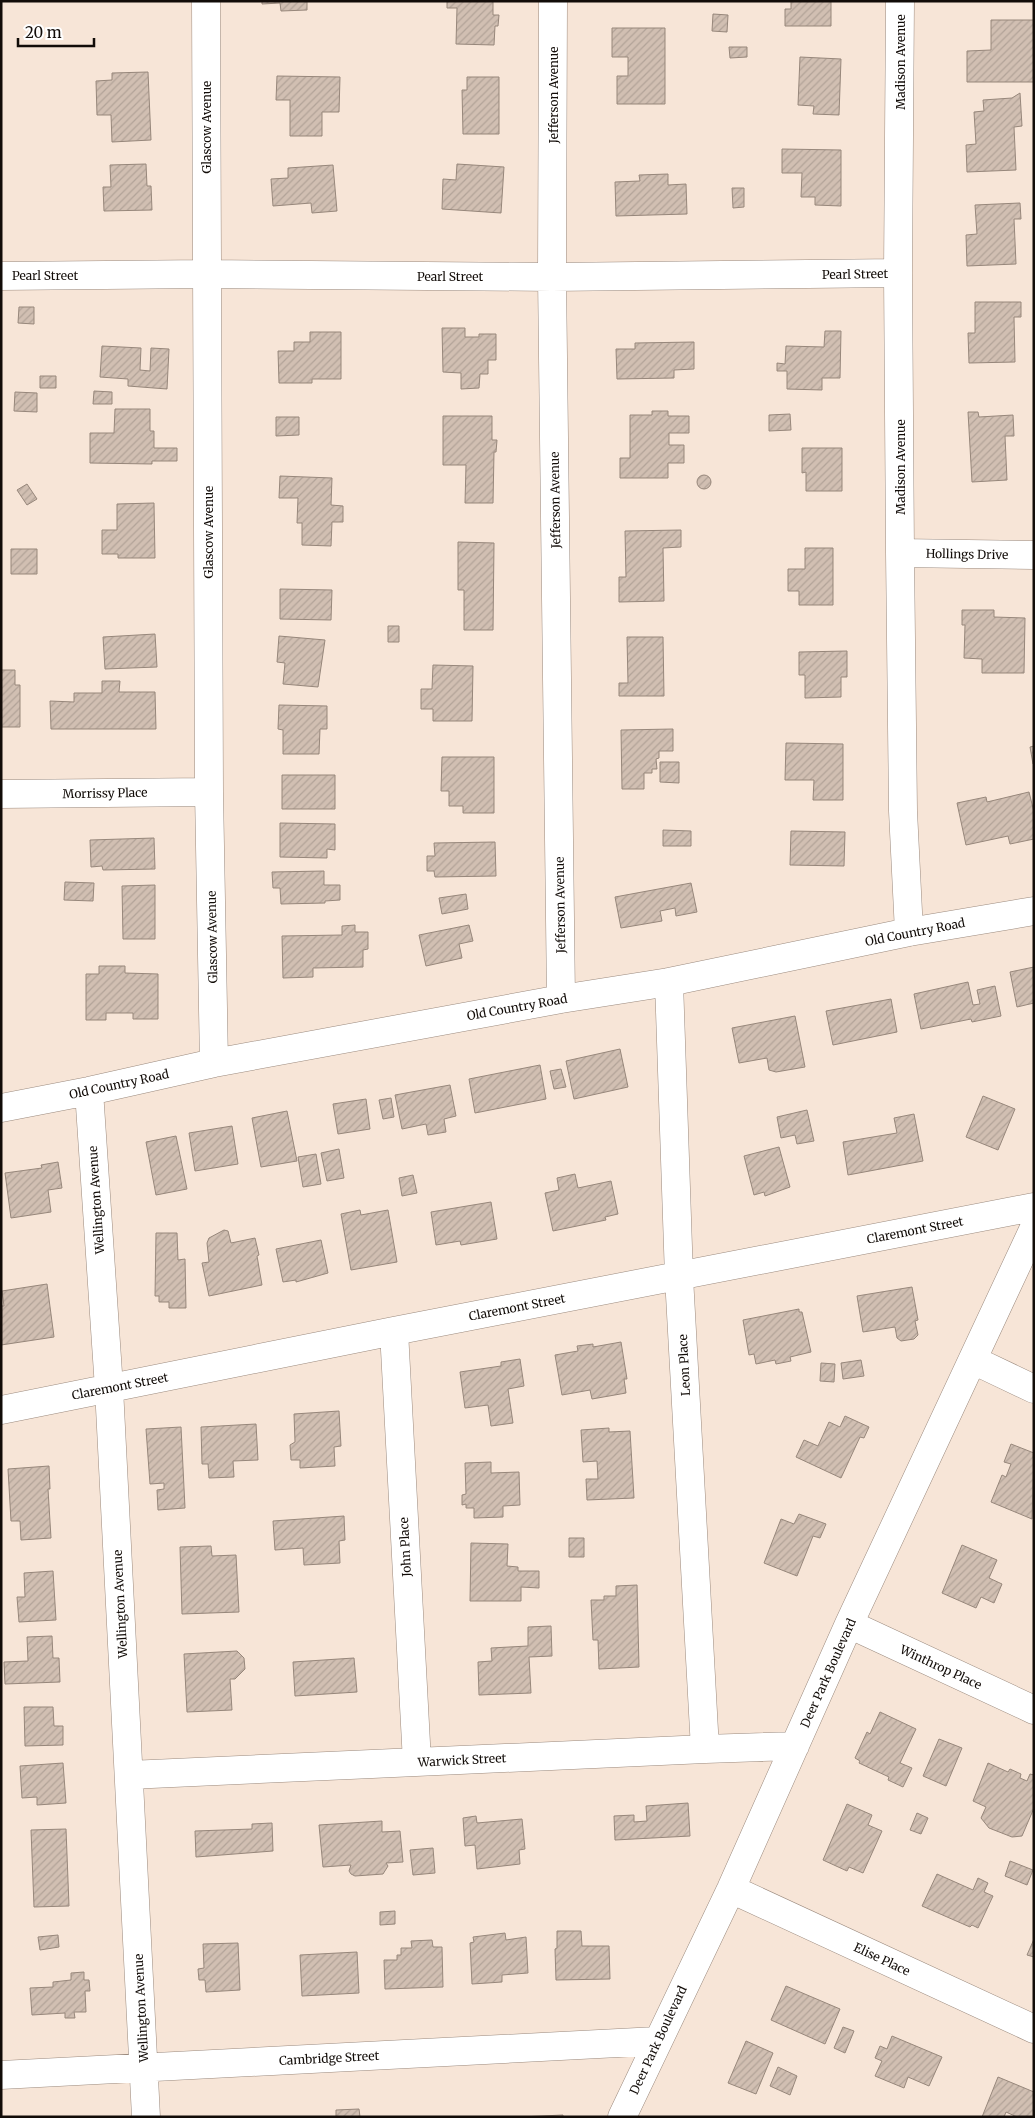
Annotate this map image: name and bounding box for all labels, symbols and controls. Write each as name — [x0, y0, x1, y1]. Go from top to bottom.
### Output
street label: Madison Avenue — [893, 14, 908, 110]
scale bar — [18, 15, 94, 47]
text: 20 m — [25, 23, 62, 42]
street label: Jefferson Avenue — [546, 47, 561, 144]
street label: Glascow Avenue — [199, 81, 214, 173]
street label: Pearl Street — [822, 266, 889, 282]
street label: Pearl Street — [12, 268, 78, 283]
street label: Pearl Street — [417, 269, 483, 284]
street label: Madison Avenue — [893, 419, 908, 515]
street label: Jefferson Avenue — [547, 451, 563, 550]
street label: Glascow Avenue — [201, 486, 216, 578]
street label: Hollings Drive — [926, 546, 1008, 562]
street label: Morrissy Place — [62, 785, 148, 801]
street label: Jefferson Avenue — [552, 856, 568, 955]
street label: Glascow Avenue — [204, 890, 220, 984]
street label: Old Country Road — [864, 915, 966, 949]
street label: Old Country Road — [466, 991, 568, 1023]
street label: Old Country Road — [68, 1066, 170, 1102]
street label: Wellington Avenue — [85, 1145, 107, 1256]
street label: Claremont Street — [866, 1213, 965, 1247]
street label: Claremont Street — [468, 1290, 567, 1324]
street label: Leon Place — [675, 1334, 693, 1396]
street label: Claremont Street — [71, 1369, 170, 1403]
street label: John Place — [396, 1517, 414, 1578]
street label: Wellington Avenue — [110, 1549, 130, 1660]
street label: Deer Park Boulevard — [797, 1616, 859, 1730]
street label: Winthrop Place — [897, 1641, 984, 1692]
street label: Warwick Street — [416, 1750, 507, 1770]
street label: Elise Place — [851, 1939, 913, 1979]
street label: Wellington Avenue — [131, 1953, 151, 2064]
street label: Deer Park Boulevard — [626, 1983, 690, 2097]
street label: Cambridge Street — [279, 2048, 380, 2068]

